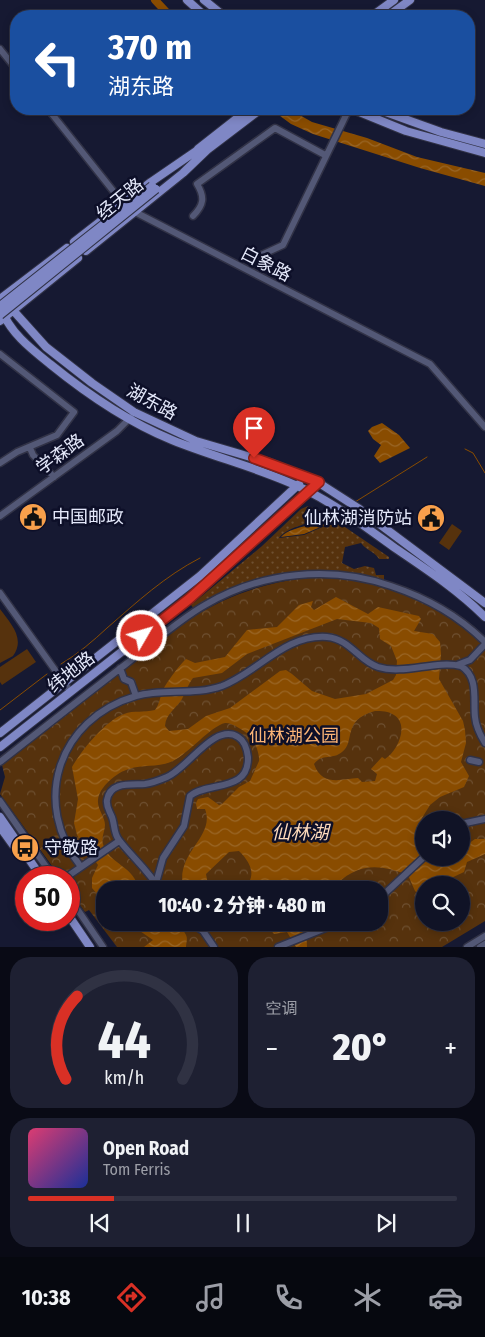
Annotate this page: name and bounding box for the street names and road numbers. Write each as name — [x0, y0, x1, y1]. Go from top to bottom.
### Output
street label: 经天路 — [92, 173, 148, 225]
street label: 白象路 — [237, 242, 295, 286]
street label: 湖东路 — [123, 379, 181, 425]
street label: 学森路 — [32, 429, 88, 479]
street label: 纬地路 — [43, 647, 99, 697]

